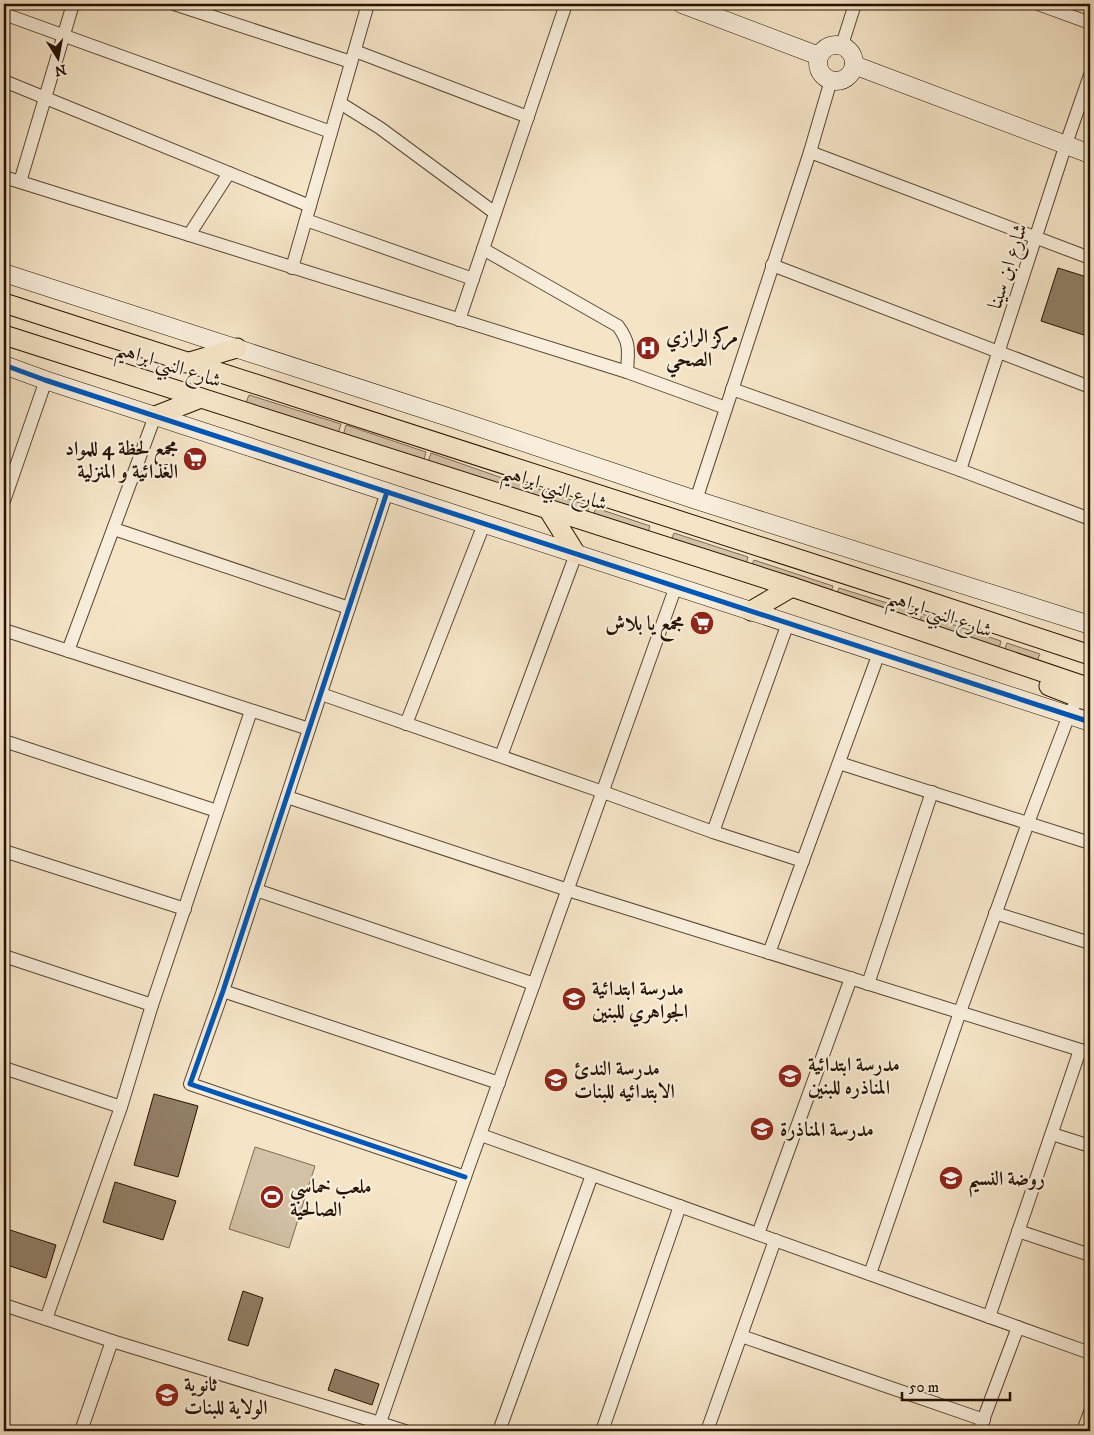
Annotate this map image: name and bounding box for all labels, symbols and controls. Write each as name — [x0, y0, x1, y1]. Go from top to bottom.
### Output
north arrow — [32, 32, 82, 82]
text: N — [52, 60, 68, 80]
street label: شارع ابن سينا — [983, 221, 1038, 314]
place label: مركز الرازي الصحي — [666, 325, 738, 378]
hospital icon: مركز الرازي الصحي — [635, 335, 661, 361]
street label: شارع النبي ابراهيم — [111, 337, 224, 400]
place label: مجمع لحظة 4 للمواد الغذائية و المنزلية — [65, 437, 178, 485]
supermarket icon: مجمع لحظة 4 للمواد الغذائية و المنزلية — [182, 446, 208, 472]
street label: شارع النبي ابراهيم — [497, 460, 610, 523]
street label: شارع النبي ابراهيم — [882, 585, 995, 650]
supermarket icon: مجمع يا بلاش — [689, 610, 715, 636]
place label: مجمع يا بلاش — [605, 612, 684, 642]
place label: مدرسة ابتدائية الجواهري للبنين — [592, 977, 688, 1028]
school or university icon: مدرسة ابتدائية الجواهري للبنين — [561, 986, 587, 1012]
place label: مدرسة ابتدائية المناذره للبنين — [808, 1053, 900, 1101]
place label: مدرسة الندئ الابتدائيه للبنات — [574, 1057, 675, 1105]
school or university icon: مدرسة ابتدائية المناذره للبنين — [777, 1063, 803, 1089]
school or university icon: مدرسة الندئ الابتدائيه للبنات — [543, 1067, 569, 1093]
school or university icon: مدرسة المناذرة — [749, 1116, 775, 1142]
place label: مدرسة المناذرة — [780, 1118, 874, 1143]
school or university icon: روضة النسيم — [938, 1165, 964, 1191]
place label: روضة النسيم — [968, 1167, 1045, 1198]
place label: ملعب خماسي الصالحية — [290, 1175, 372, 1223]
sports icon: ملعب خماسي الصالحية — [259, 1184, 285, 1210]
scale bar — [902, 1370, 1009, 1402]
place label: ثانوية الولاية للبنات — [184, 1373, 268, 1421]
text: 50 m — [909, 1378, 939, 1397]
school or university icon: ثانوية الولاية للبنات — [154, 1382, 180, 1408]

